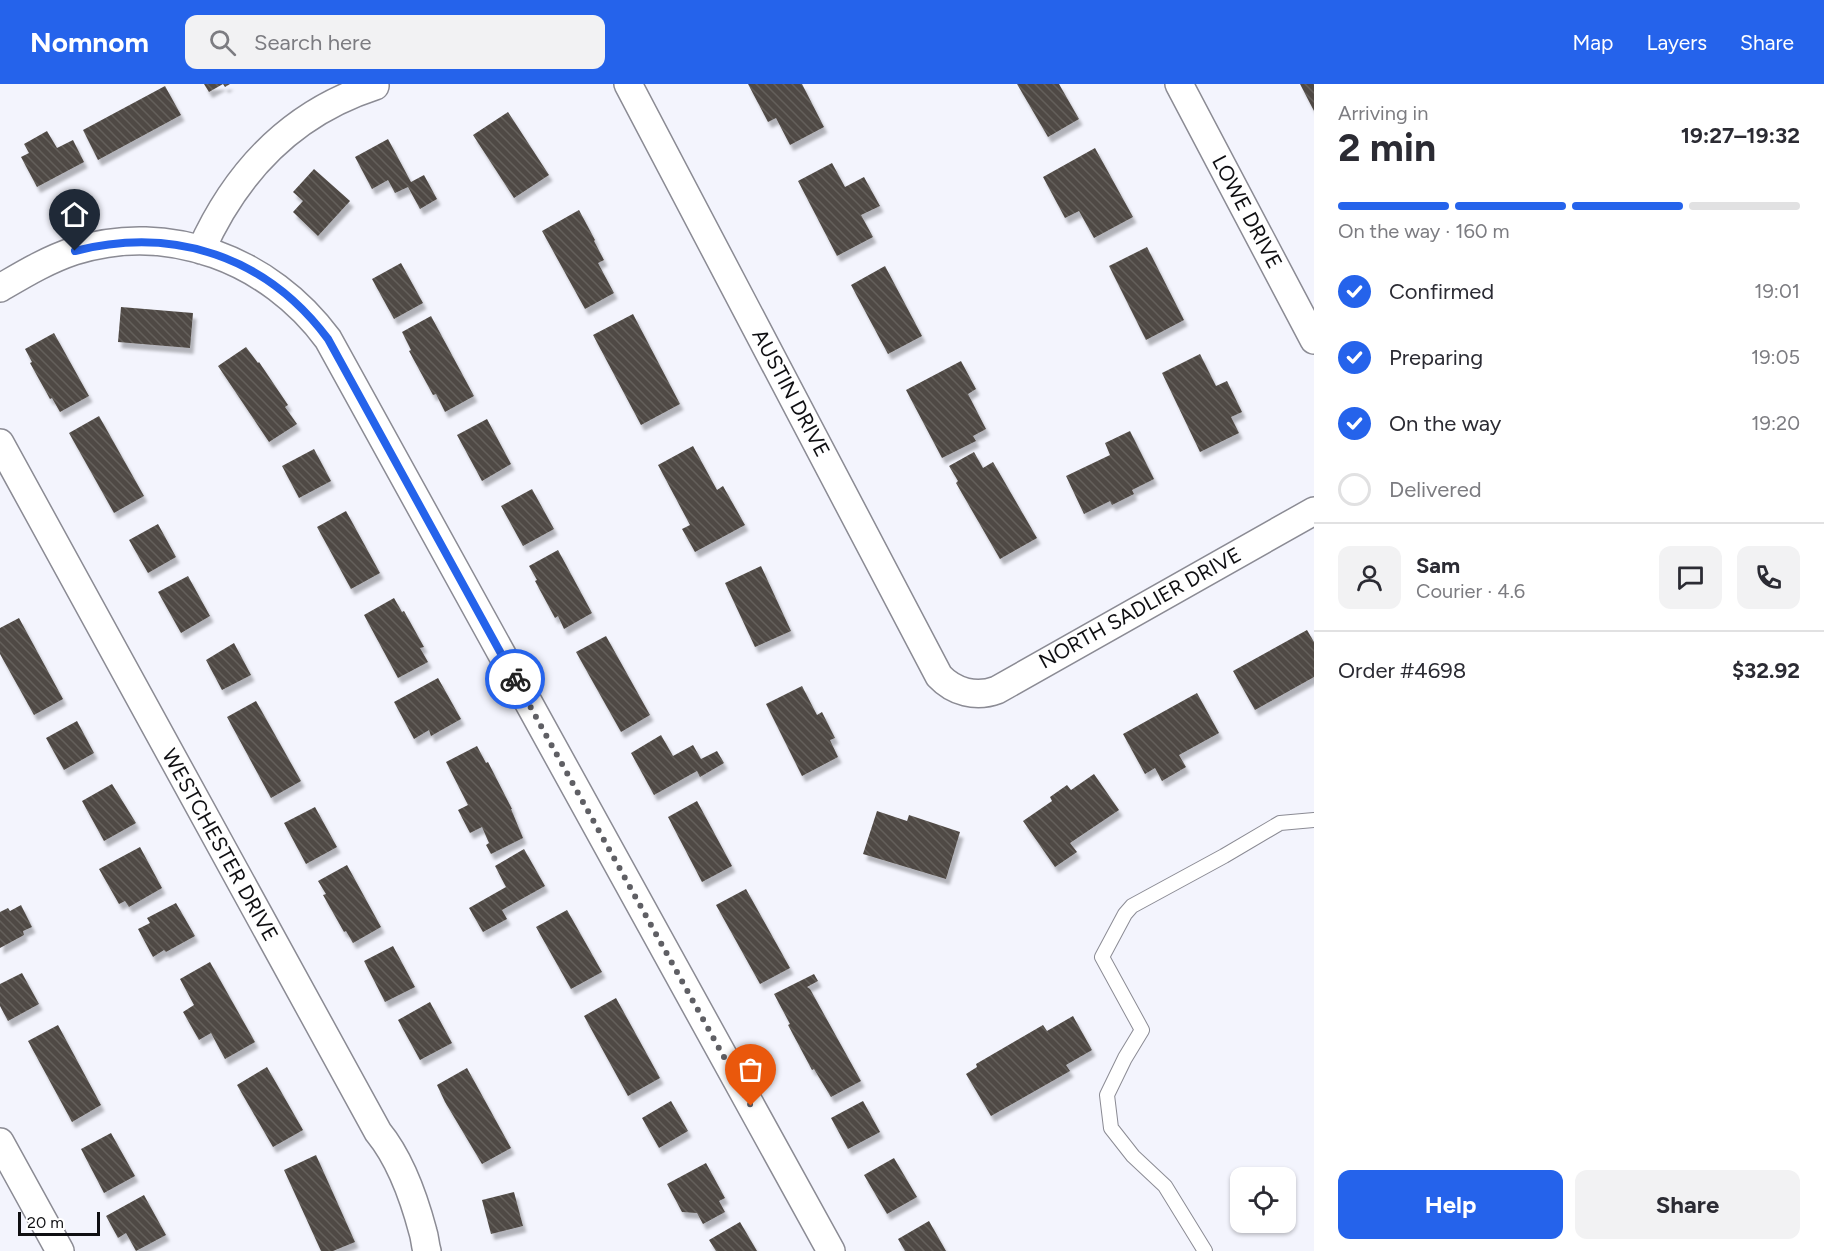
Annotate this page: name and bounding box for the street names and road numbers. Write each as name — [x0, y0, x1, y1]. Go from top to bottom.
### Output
street label: LOWE DRIVE — [1207, 151, 1288, 273]
street label: AUSTIN DRIVE — [747, 325, 836, 461]
street label: NORTH SADLIER DRIVE — [1034, 542, 1245, 674]
street label: WESTCHESTER DRIVE — [157, 744, 284, 945]

